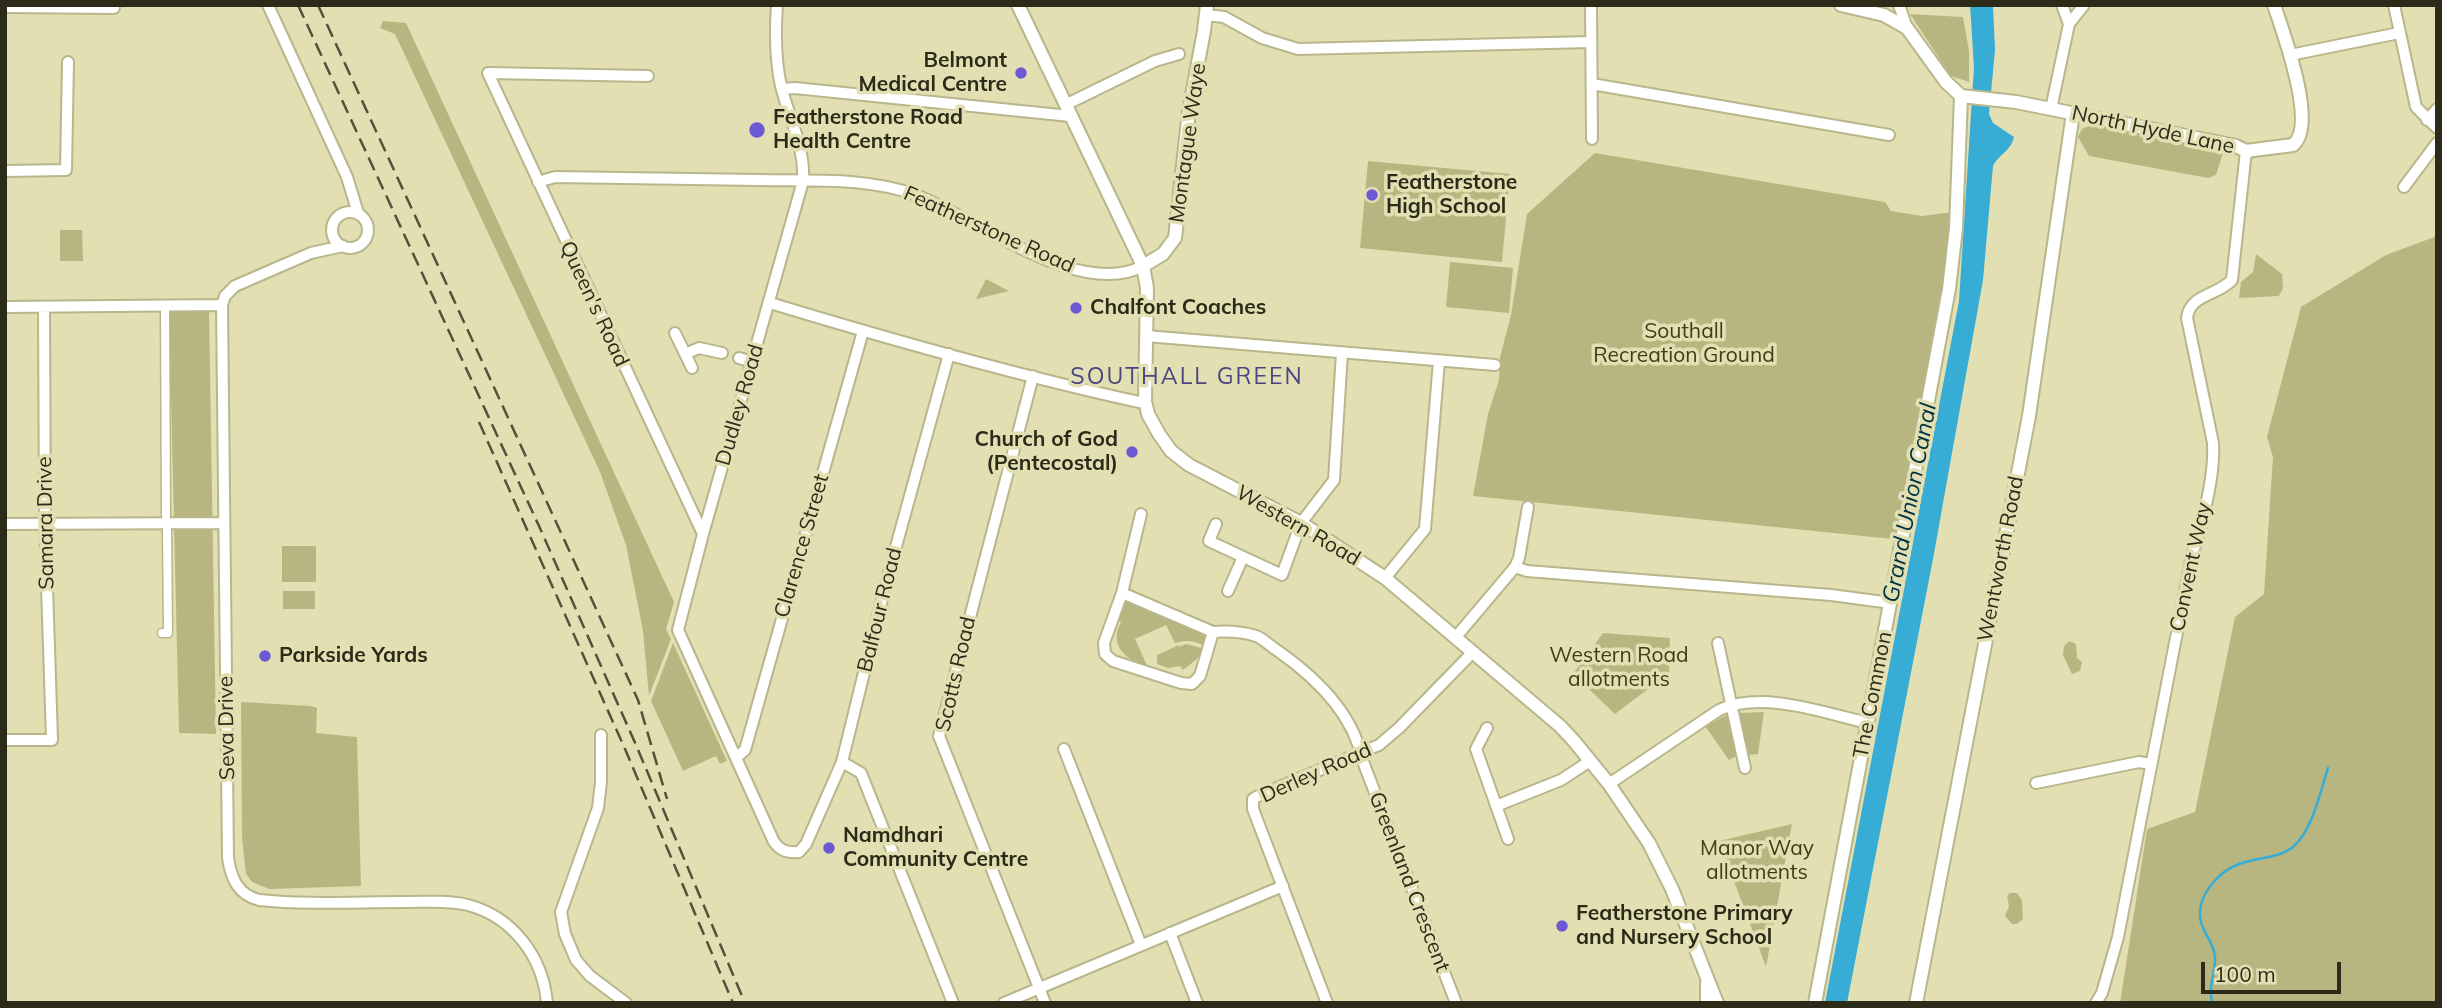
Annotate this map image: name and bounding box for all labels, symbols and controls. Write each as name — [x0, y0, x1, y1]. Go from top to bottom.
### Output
place label: Belmont Medical Centre — [859, 48, 1007, 98]
street label: Montague Waye — [1164, 62, 1212, 224]
marker: Belmont Medical Centre — [1013, 65, 1029, 81]
street label: North Hyde Lane — [2070, 100, 2236, 160]
place label: Featherstone Road Health Centre — [773, 105, 963, 155]
marker: Featherstone Road Health Centre — [747, 120, 767, 140]
place label: Featherstone High School — [1386, 170, 1517, 220]
street label: Featherstone Road — [900, 181, 1078, 279]
marker: Featherstone High School — [1364, 187, 1380, 203]
street label: Queen's Road — [554, 237, 634, 371]
place label: Chalfont Coaches — [1090, 295, 1266, 321]
marker: Chalfont Coaches — [1068, 300, 1084, 316]
park label: Southall Recreation Ground — [1593, 319, 1775, 369]
street label: Dudley Road — [711, 342, 769, 468]
district label: SOUTHALL GREEN — [1072, 363, 1302, 391]
water label: Grand Union Canal — [1877, 401, 1943, 605]
place label: Church of God (Pentecostal) — [975, 427, 1118, 477]
marker: Church of God (Pentecostal) — [1124, 444, 1140, 460]
street label: Samara Drive — [32, 456, 60, 590]
street label: Clarence Street — [769, 471, 835, 621]
street label: Wentworth Road — [1973, 474, 2029, 644]
street label: Western Road — [1231, 480, 1365, 572]
street label: Convent Way — [2165, 500, 2217, 634]
street label: Balfour Road — [852, 545, 908, 675]
street label: Scotts Road — [931, 614, 981, 734]
street label: The Common — [1848, 629, 1898, 761]
place label: Parkside Yards — [279, 643, 428, 669]
park label: Western Road allotments — [1549, 643, 1689, 693]
marker: Parkside Yards — [257, 648, 273, 664]
street label: Seva Drive — [213, 676, 241, 780]
street label: Derley Road — [1256, 737, 1376, 809]
street label: Greenland Crescent — [1363, 788, 1455, 976]
place label: Namdhari Community Centre — [843, 823, 1028, 873]
park label: Manor Way allotments — [1700, 836, 1814, 886]
marker: Namdhari Community Centre — [821, 840, 837, 856]
place label: Featherstone Primary and Nursery School — [1576, 901, 1793, 951]
marker: Featherstone Primary and Nursery School — [1554, 918, 1570, 934]
scale bar — [2204, 948, 2344, 992]
text: 100 m — [2214, 961, 2276, 987]

